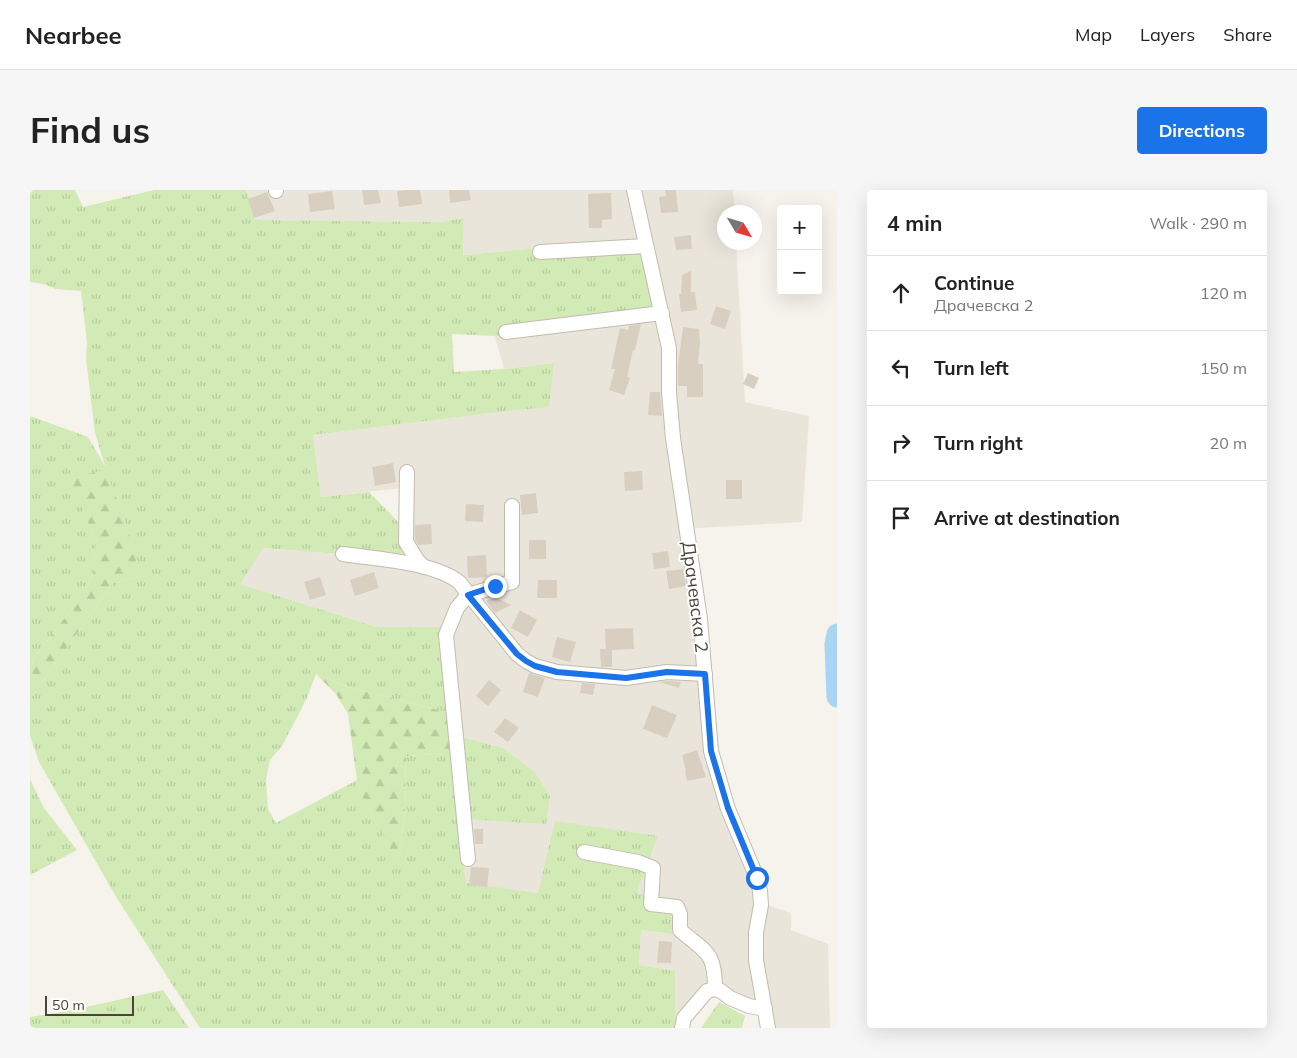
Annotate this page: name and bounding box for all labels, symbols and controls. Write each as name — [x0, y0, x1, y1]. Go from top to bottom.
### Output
text: Nearbee — [25, 20, 122, 50]
text: Map — [1075, 23, 1112, 46]
text: Layers — [1140, 23, 1195, 46]
text: Share — [1223, 23, 1272, 46]
button: Directions — [1137, 107, 1267, 154]
text: Find us — [30, 108, 150, 152]
north arrow — [717, 205, 762, 250]
map controls — [777, 205, 822, 295]
button: + — [777, 205, 822, 250]
text: 4 min — [887, 210, 942, 236]
text: Walk · 290 m — [1149, 213, 1247, 233]
button: − — [777, 250, 822, 295]
text: Continue — [934, 271, 1014, 295]
icon: ahead — [887, 279, 915, 307]
text: 120 m — [1200, 283, 1247, 303]
text: Драчевска 2 — [934, 295, 1033, 315]
icon: left — [887, 354, 915, 382]
text: Turn left — [934, 356, 1009, 380]
text: 150 m — [1200, 358, 1247, 378]
icon: right — [887, 429, 915, 457]
text: Turn right — [934, 431, 1023, 455]
text: 20 m — [1210, 433, 1247, 453]
icon: arrive — [887, 504, 915, 532]
text: Arrive at destination — [934, 506, 1120, 530]
street label: Драчевска 2 — [677, 540, 714, 654]
route end — [484, 575, 507, 598]
route start — [746, 867, 769, 890]
scale bar — [45, 993, 134, 1016]
text: 50 m — [52, 996, 85, 1014]

